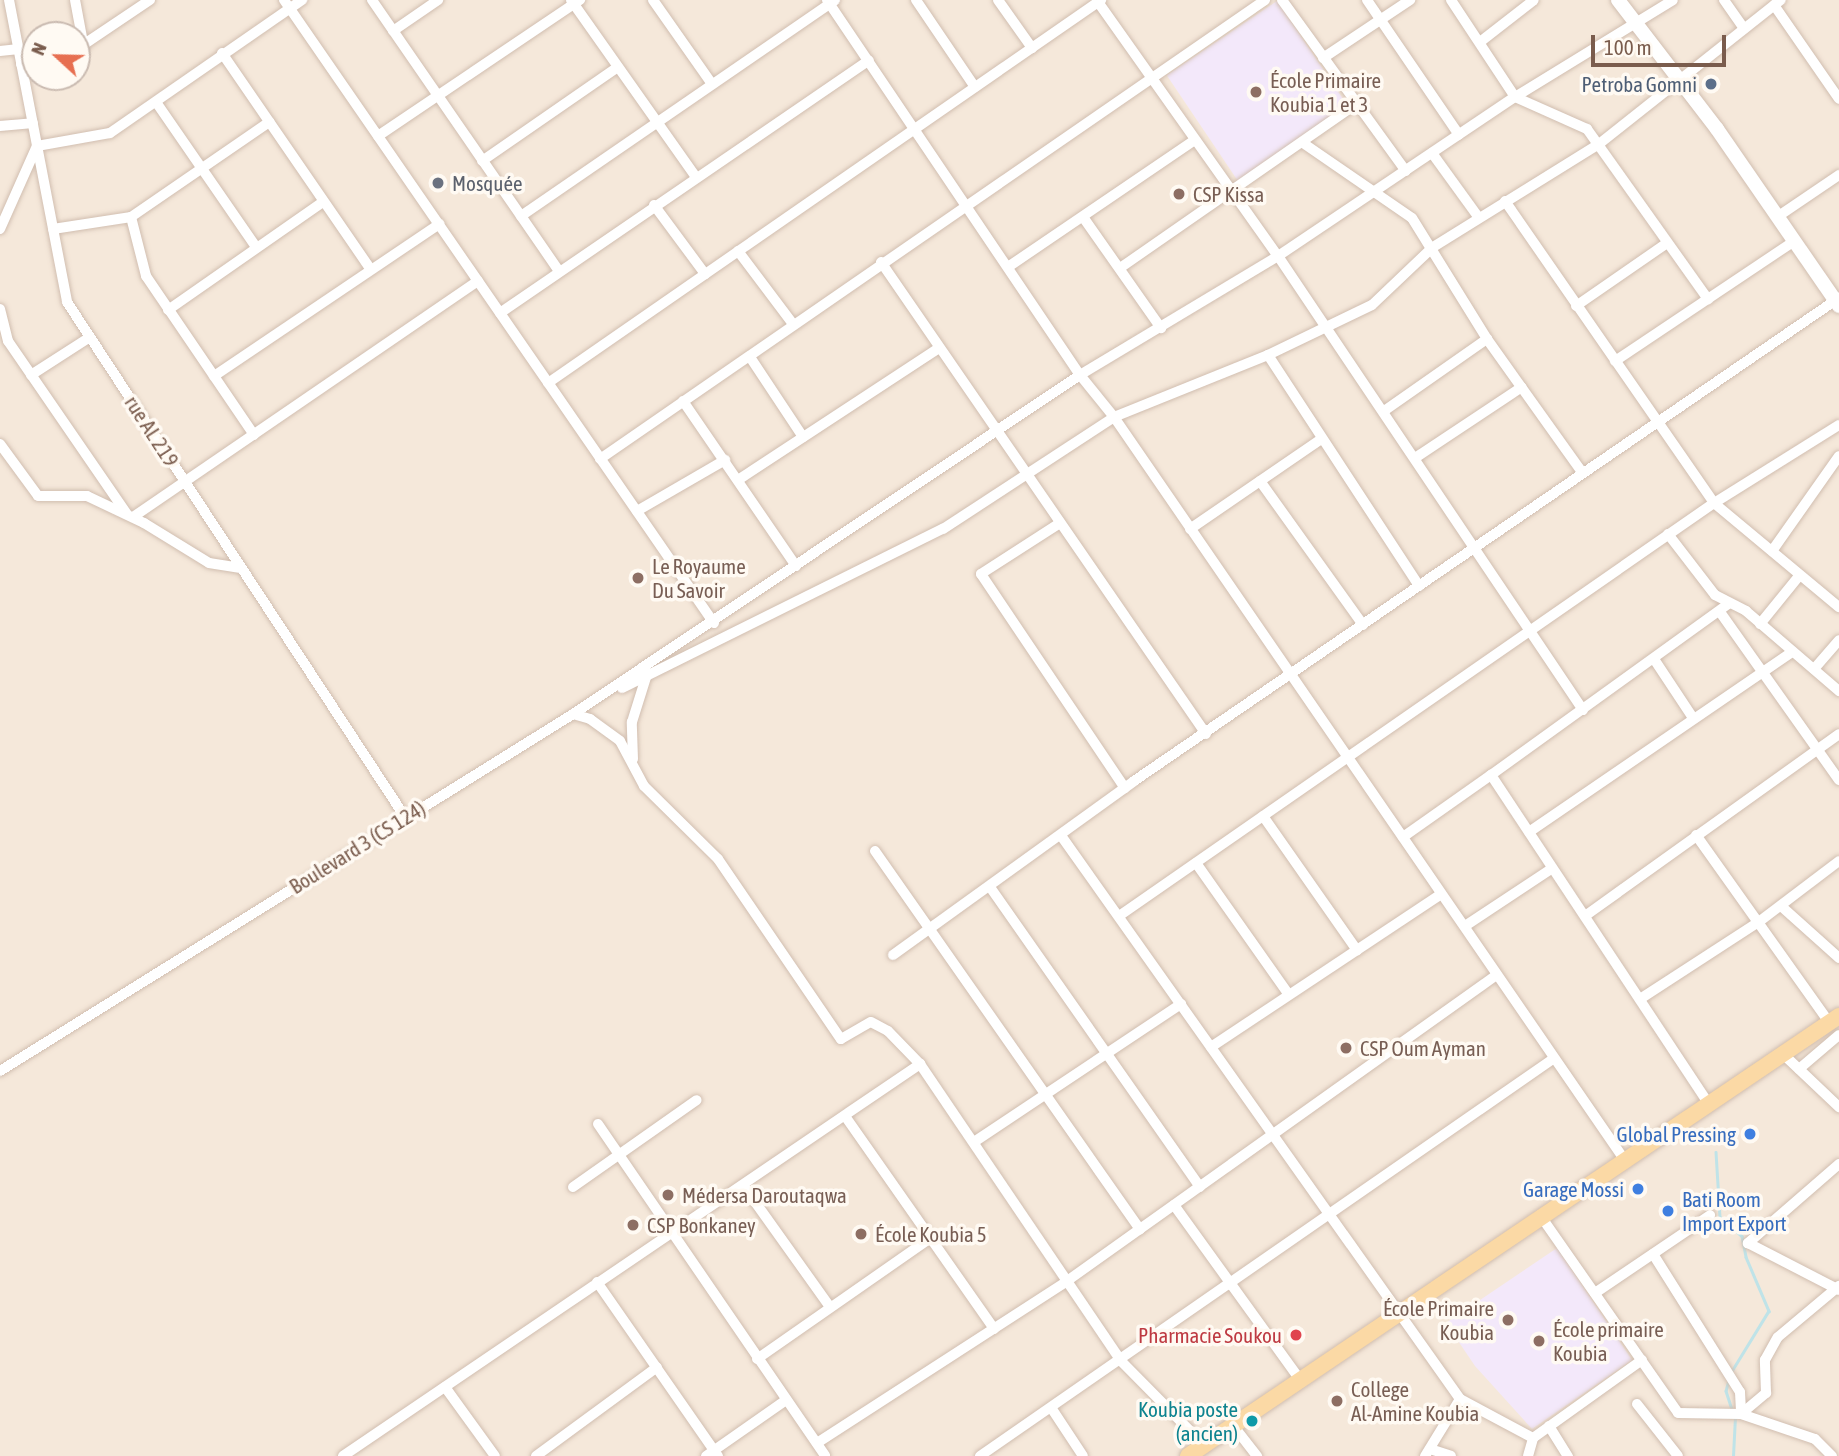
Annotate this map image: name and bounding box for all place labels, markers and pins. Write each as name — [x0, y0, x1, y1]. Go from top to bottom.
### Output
place label: École Primaire Koubia 1 et 3 — [1270, 67, 1381, 117]
place label: Petroba Gomni — [1582, 71, 1697, 97]
marker: Petroba Gomni — [1703, 76, 1719, 92]
marker: École Primaire Koubia 1 et 3 — [1248, 84, 1264, 100]
place label: Mosquée — [452, 170, 522, 196]
marker: Mosquée — [430, 175, 446, 191]
place label: CSP Kissa — [1193, 181, 1264, 207]
marker: CSP Kissa — [1171, 186, 1187, 202]
place label: Le Royaume Du Savoir — [652, 553, 746, 603]
marker: Le Royaume Du Savoir — [630, 570, 646, 586]
place label: CSP Oum Ayman — [1360, 1035, 1486, 1061]
marker: CSP Oum Ayman — [1338, 1040, 1354, 1056]
place label: Global Pressing — [1617, 1121, 1736, 1147]
marker: Global Pressing — [1742, 1126, 1758, 1142]
place label: Garage Mossi — [1523, 1176, 1624, 1202]
marker: Garage Mossi — [1630, 1181, 1646, 1197]
place label: Médersa Daroutaqwa — [682, 1182, 847, 1208]
place label: Bati Room Import Export — [1682, 1186, 1786, 1236]
marker: Médersa Daroutaqwa — [660, 1187, 676, 1203]
marker: Bati Room Import Export — [1660, 1203, 1676, 1219]
place label: CSP Bonkaney — [647, 1212, 756, 1238]
marker: CSP Bonkaney — [625, 1217, 641, 1233]
place label: École Koubia 5 — [875, 1221, 987, 1247]
marker: École Koubia 5 — [853, 1226, 869, 1242]
place label: École Primaire Koubia — [1383, 1295, 1494, 1345]
marker: École Primaire Koubia — [1500, 1312, 1516, 1328]
place label: École primaire Koubia — [1553, 1316, 1664, 1366]
place label: Pharmacie Soukou — [1138, 1322, 1282, 1348]
marker: Pharmacie Soukou — [1288, 1327, 1304, 1343]
marker: École primaire Koubia — [1531, 1333, 1547, 1349]
place label: College Al-Amine Koubia — [1351, 1376, 1479, 1426]
marker: College Al-Amine Koubia — [1329, 1393, 1345, 1409]
place label: Koubia poste (ancien) — [1138, 1396, 1238, 1446]
marker: Koubia poste (ancien) — [1244, 1413, 1260, 1429]

